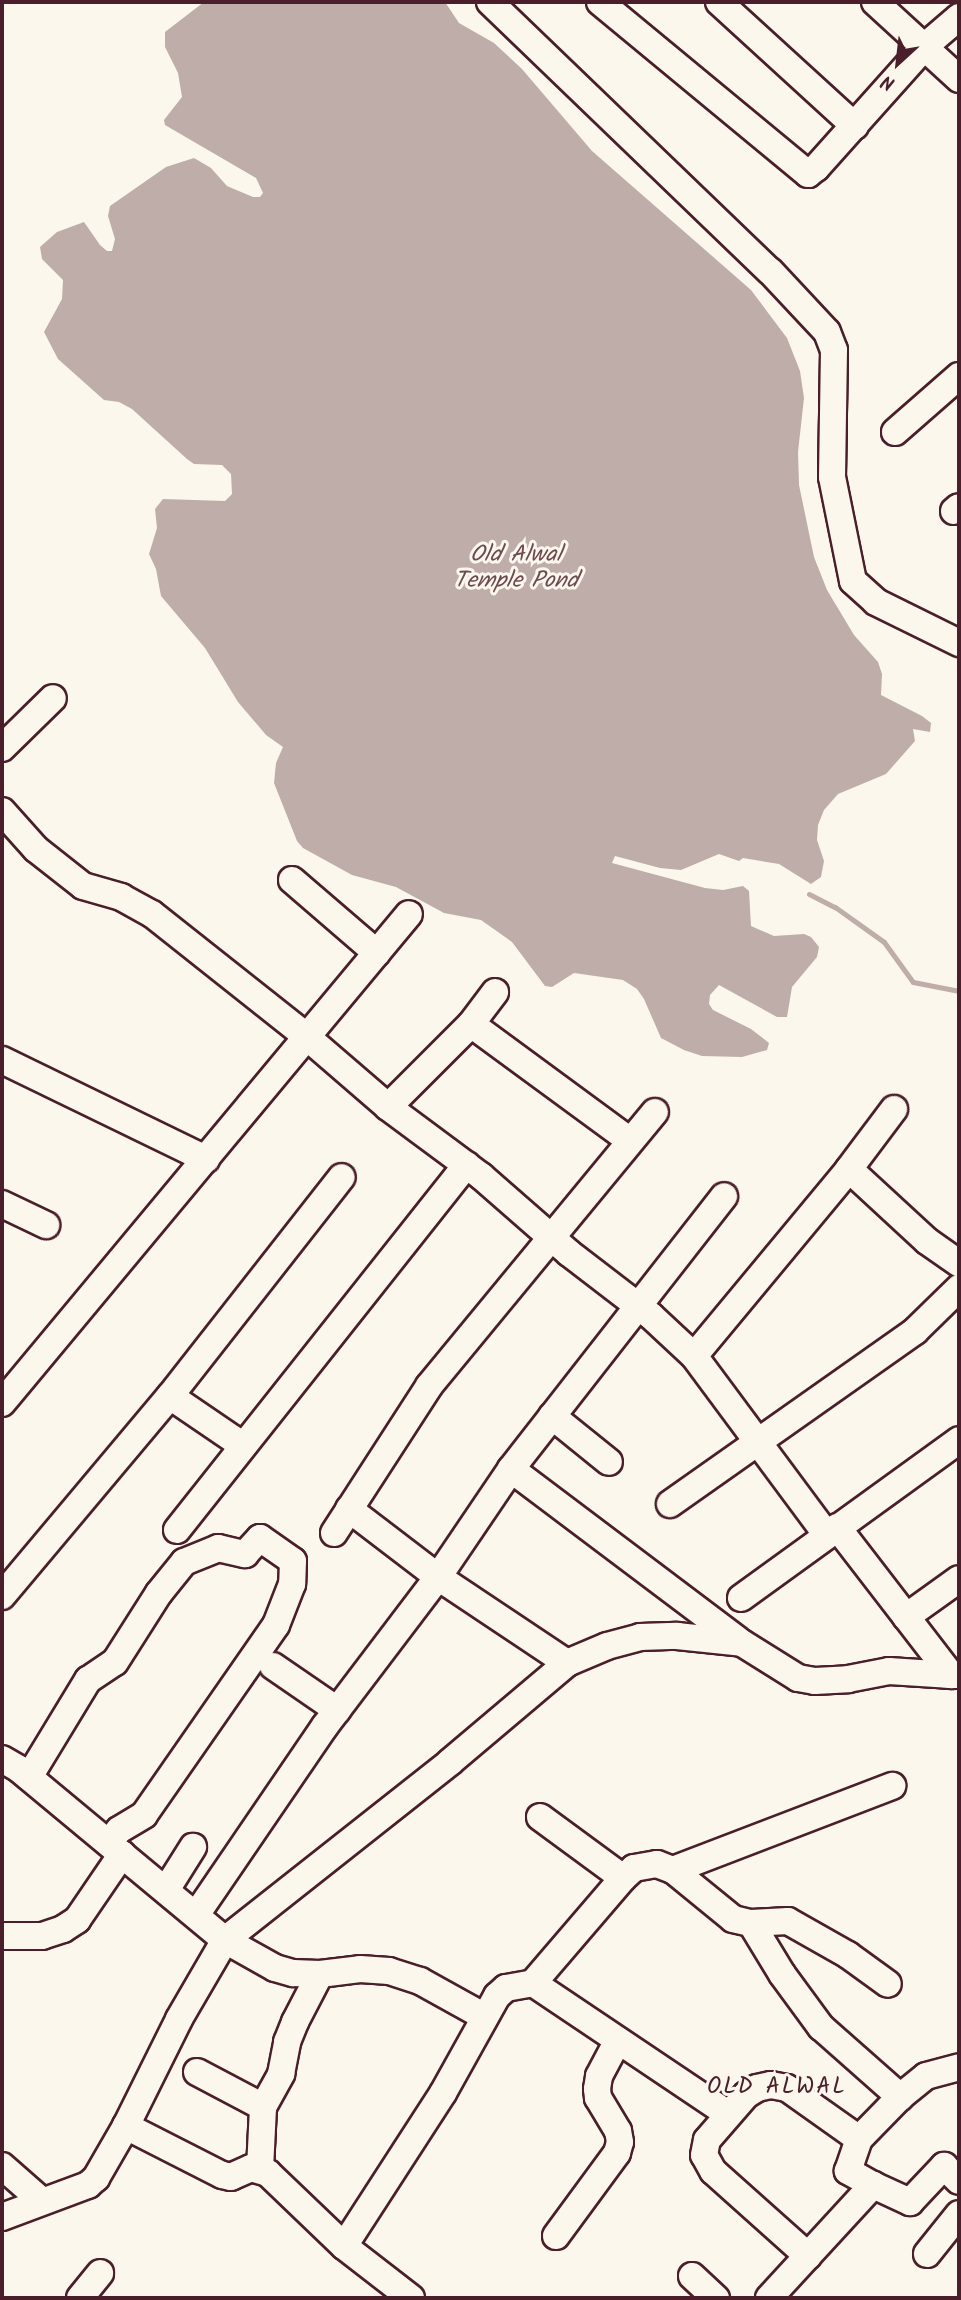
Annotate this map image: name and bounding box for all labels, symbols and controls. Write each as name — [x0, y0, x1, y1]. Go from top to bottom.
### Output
north arrow — [863, 28, 933, 98]
text: N — [876, 66, 901, 98]
water label: Old Alwal Temple Pond — [454, 541, 578, 595]
district label: OLD ALWAL — [708, 2073, 846, 2101]

